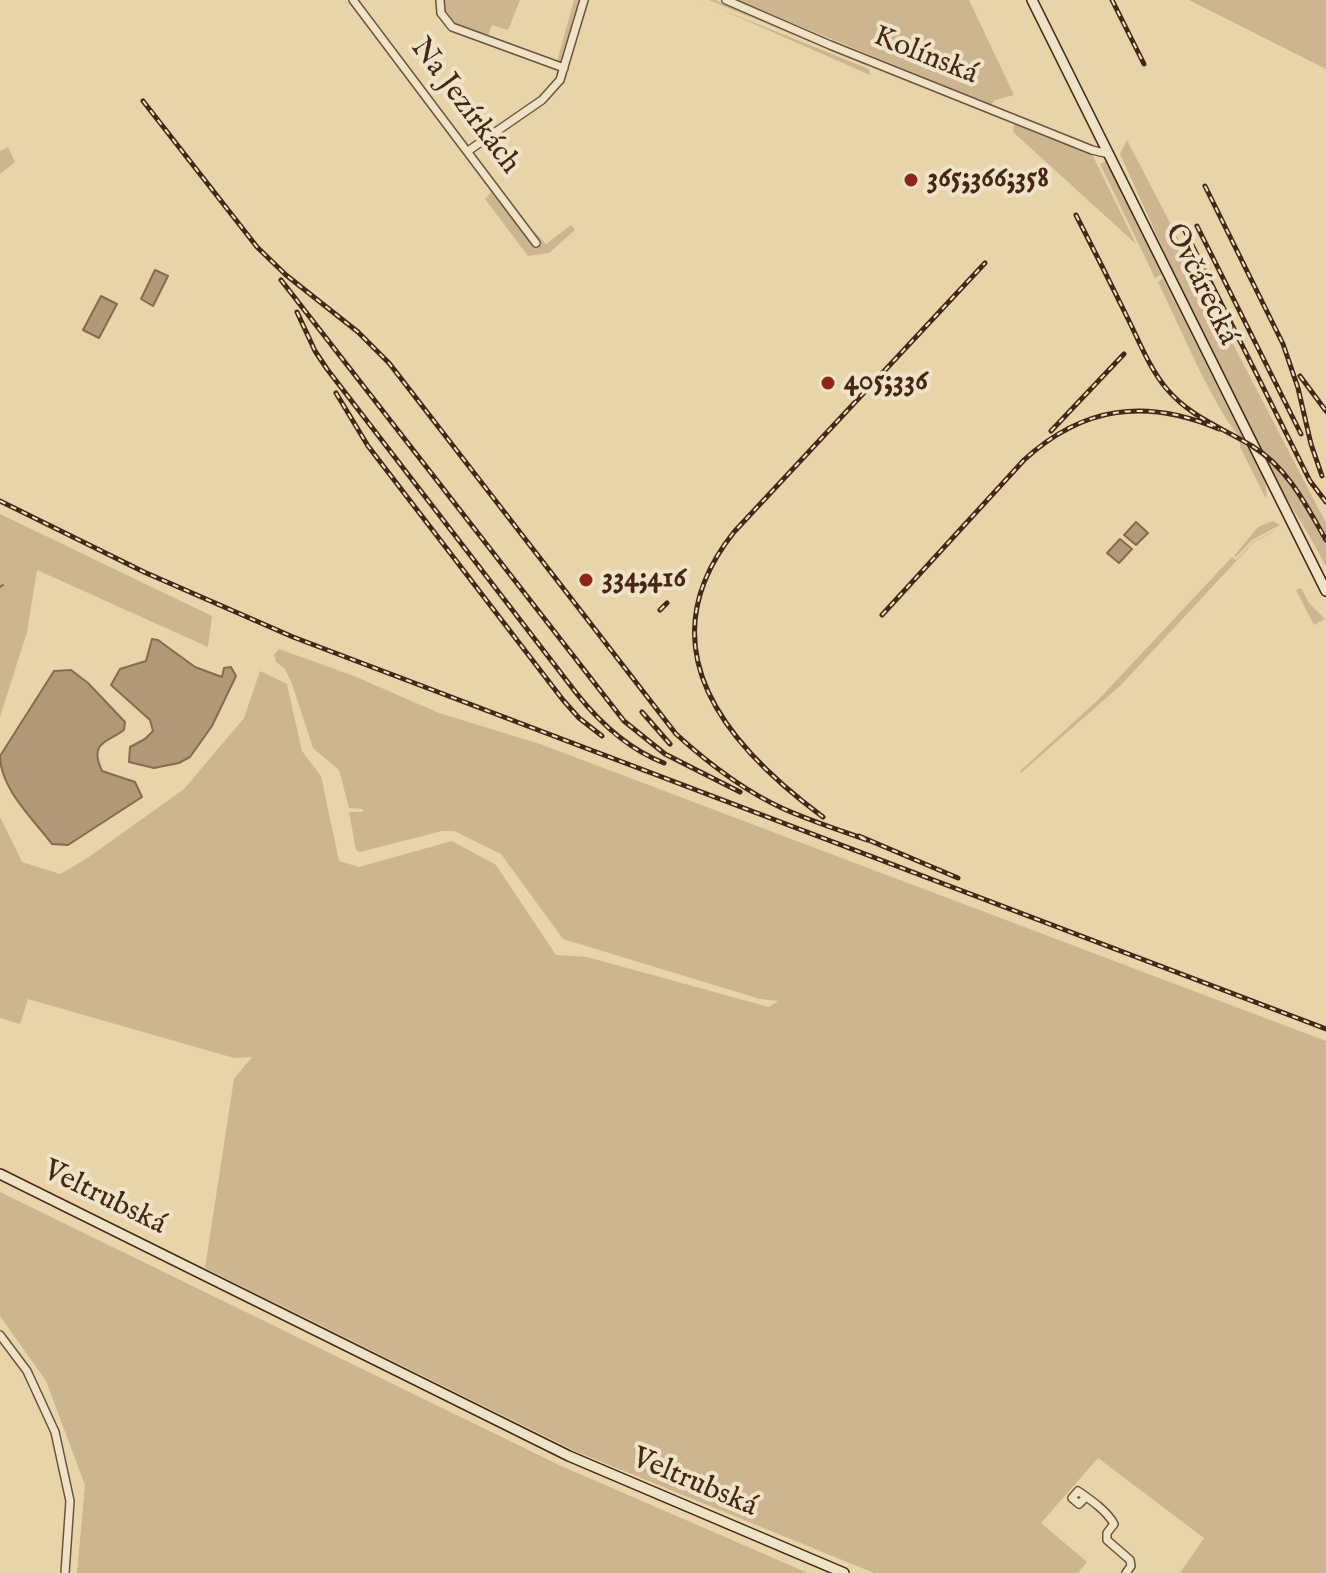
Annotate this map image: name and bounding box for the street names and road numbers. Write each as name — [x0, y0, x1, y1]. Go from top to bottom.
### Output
street label: Kolínská — [868, 20, 982, 94]
street label: Na Jezírkách — [401, 32, 527, 182]
street label: Ovčárecká — [1155, 218, 1245, 352]
street label: Veltrubská — [37, 1154, 171, 1244]
street label: Veltrubská — [626, 1442, 762, 1526]

